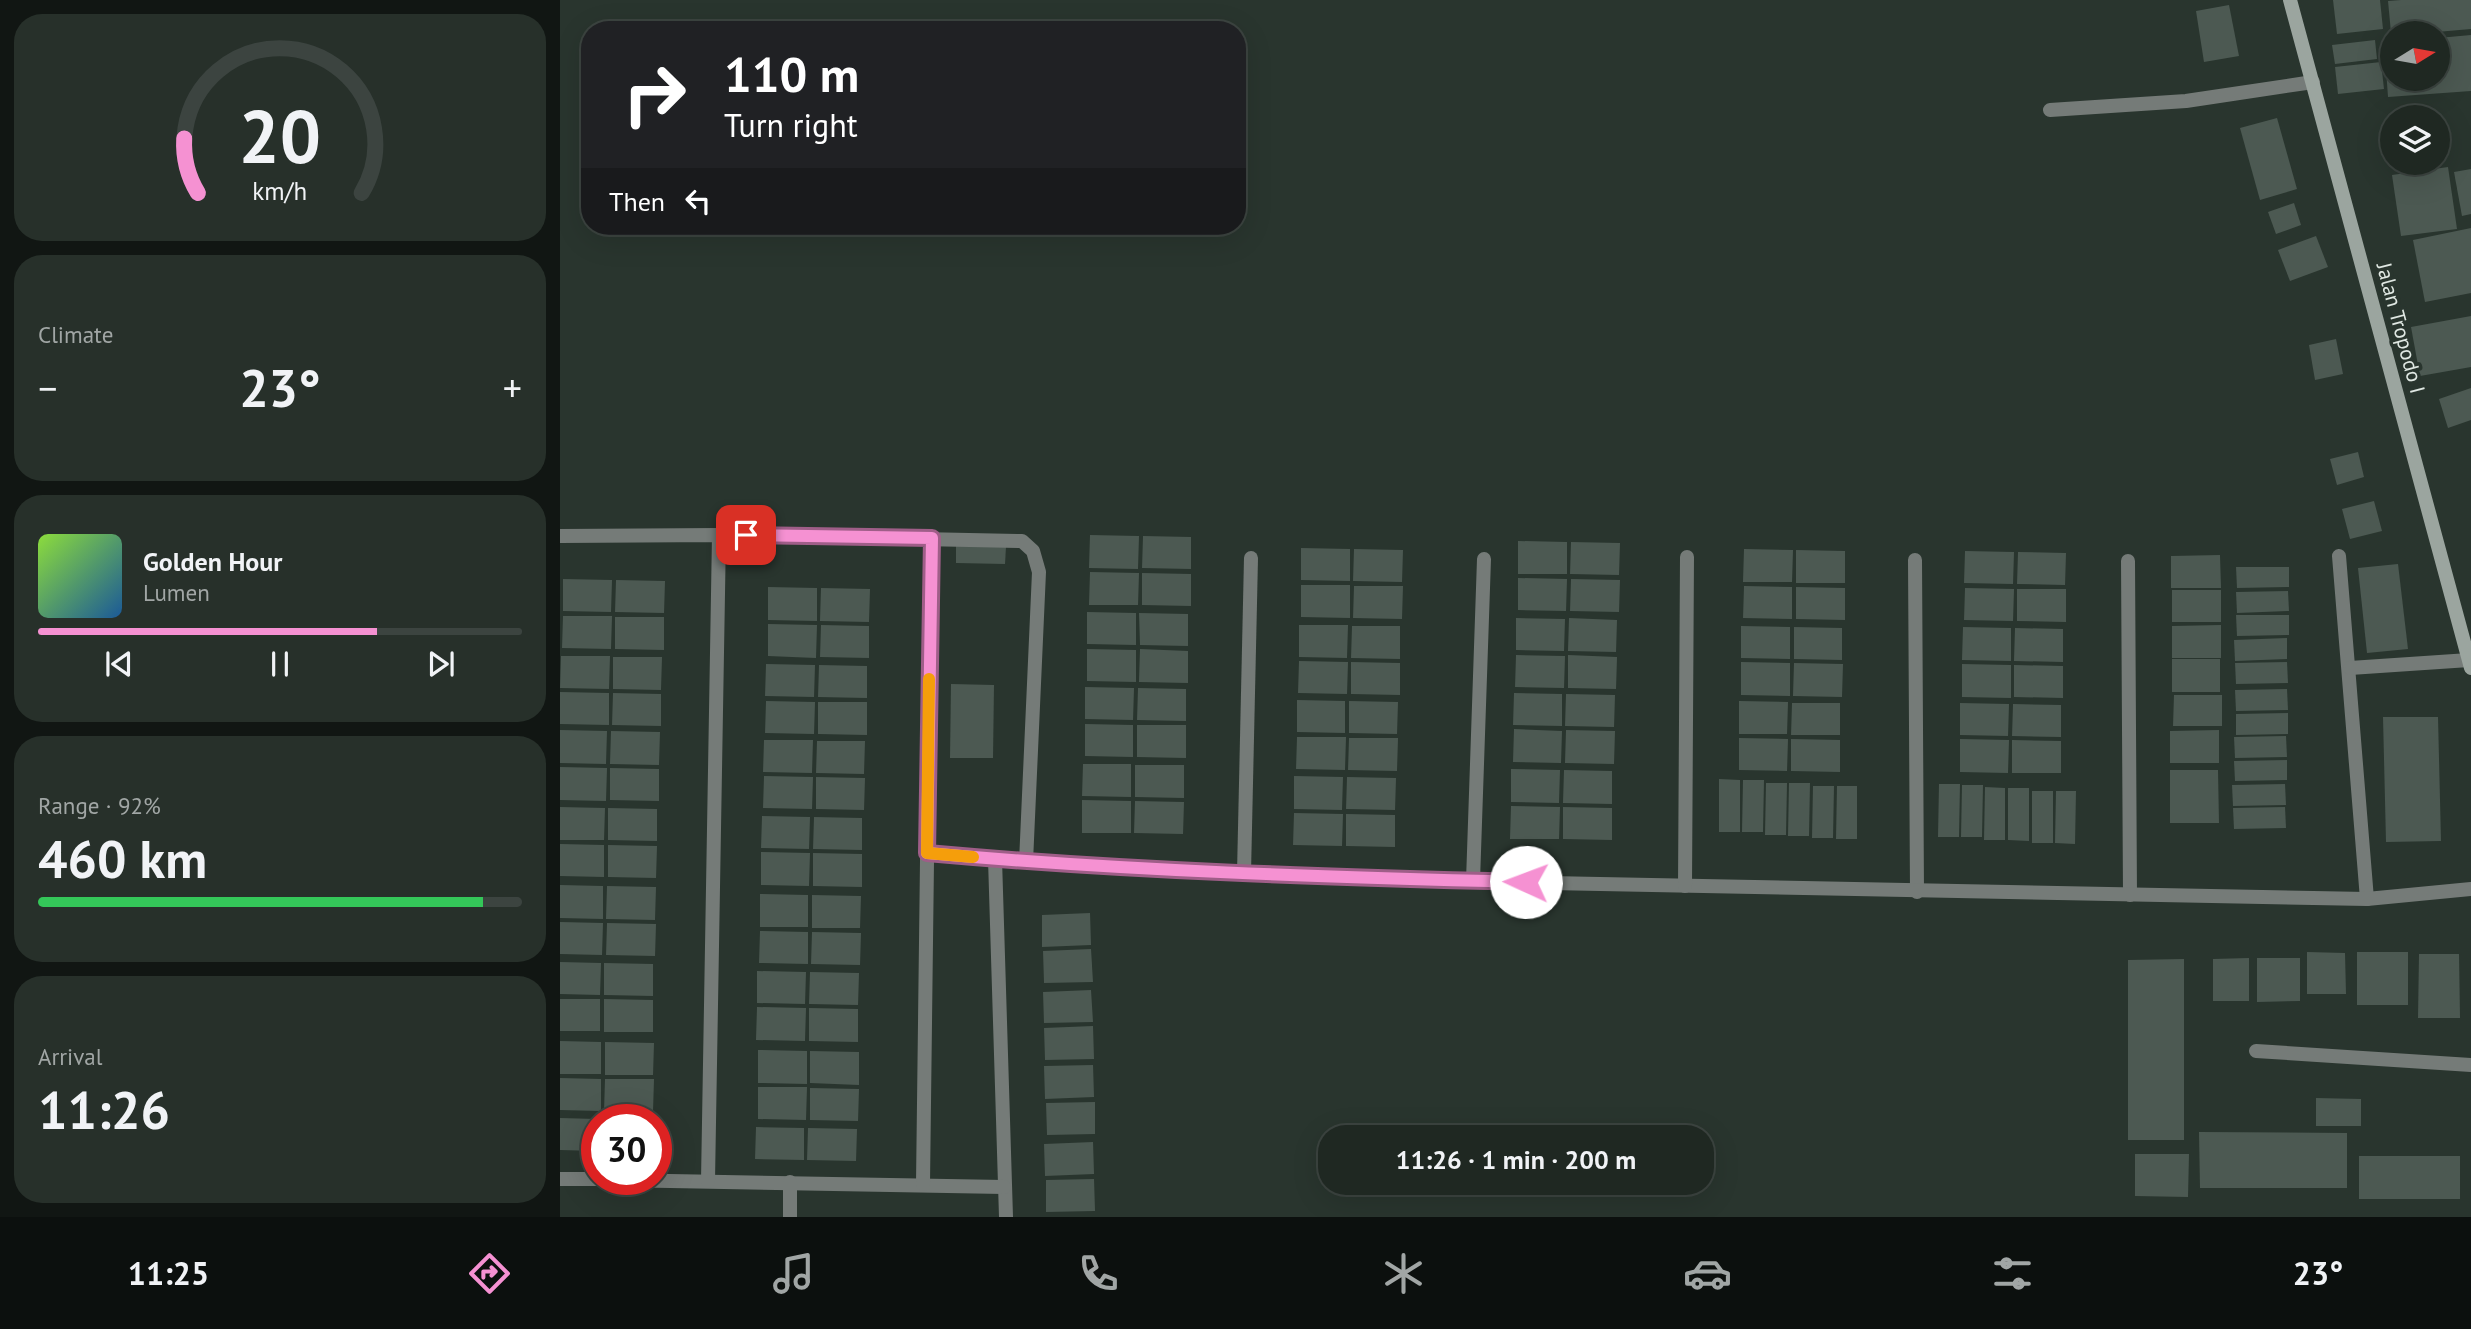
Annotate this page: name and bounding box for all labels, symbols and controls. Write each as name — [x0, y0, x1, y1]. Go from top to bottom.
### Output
north arrow — [2380, 21, 2450, 91]
map controls — [2380, 21, 2450, 175]
text: 110 m — [724, 42, 859, 106]
icon: right — [609, 49, 700, 140]
text: 20 — [239, 90, 321, 184]
text: Turn right — [724, 104, 858, 146]
button: layers — [2380, 105, 2450, 175]
text: km/h — [253, 175, 307, 207]
icon: left — [679, 182, 717, 220]
text: Then — [609, 185, 665, 218]
street label: Jalan Tropodo I — [2370, 259, 2431, 396]
text: Climate — [38, 320, 113, 349]
text: 23° — [239, 354, 321, 421]
text: − — [38, 363, 57, 412]
text: + — [503, 363, 522, 412]
pin — [716, 505, 776, 565]
icon: arrive — [727, 516, 765, 554]
text: Golden Hour — [143, 545, 282, 578]
text: Lumen — [143, 578, 210, 607]
icon: previous — [100, 645, 138, 683]
icon: pause — [261, 645, 299, 683]
icon: next — [422, 645, 460, 683]
text: Range · 92% — [38, 791, 161, 820]
text: 460 km — [38, 825, 207, 892]
position arrow — [1489, 845, 1563, 919]
text: Arrival — [38, 1042, 102, 1071]
text: 11:26 — [38, 1076, 170, 1143]
speed limit sign: 30 — [581, 1104, 672, 1195]
text: 11:26 · 1 min · 200 m — [1396, 1143, 1636, 1176]
icon: directions — [465, 1249, 514, 1298]
icon: music — [769, 1249, 818, 1298]
icon: phone — [1074, 1249, 1123, 1298]
icon: climate — [1379, 1249, 1428, 1298]
icon: car — [1683, 1249, 1732, 1298]
icon: filters — [1988, 1249, 2037, 1298]
text: 11:25 — [128, 1252, 209, 1294]
text: 23° — [2293, 1252, 2343, 1294]

